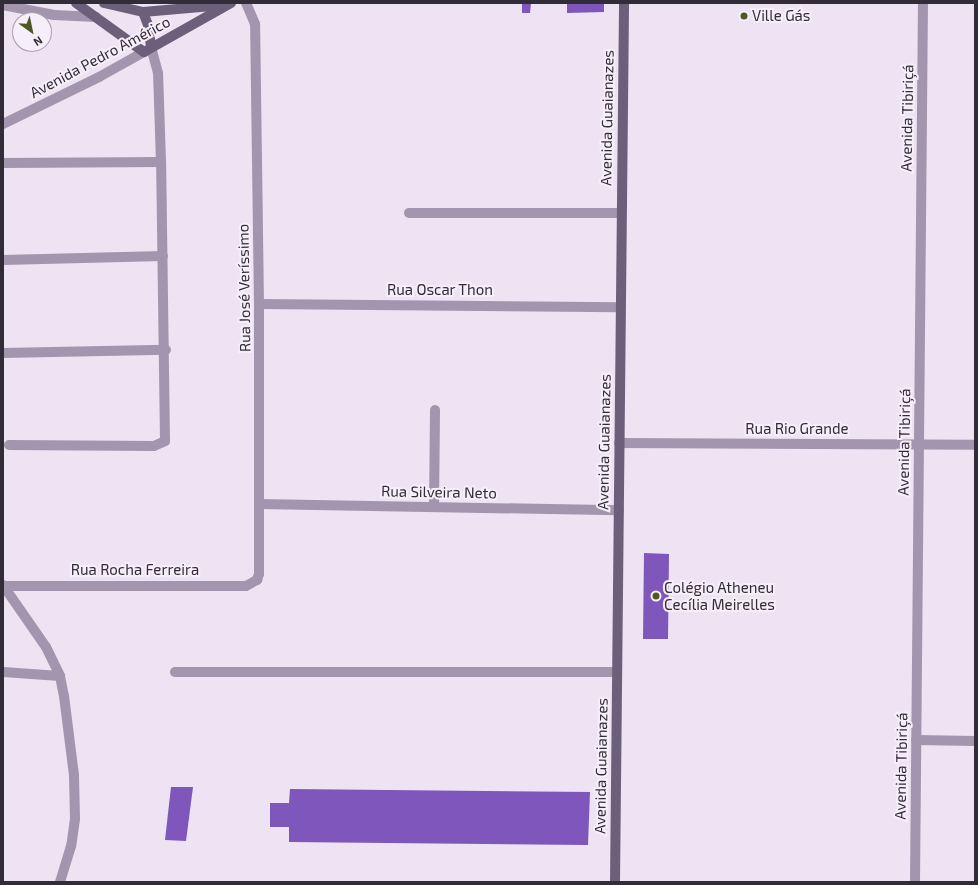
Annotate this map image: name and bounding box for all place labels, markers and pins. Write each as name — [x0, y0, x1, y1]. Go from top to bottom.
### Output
place label: Ville Gás — [752, 7, 810, 25]
marker: Ville Gás — [739, 11, 749, 21]
place label: Colégio Atheneu Cecília Meirelles — [664, 578, 775, 613]
marker: Colégio Atheneu Cecília Meirelles — [651, 591, 661, 601]

